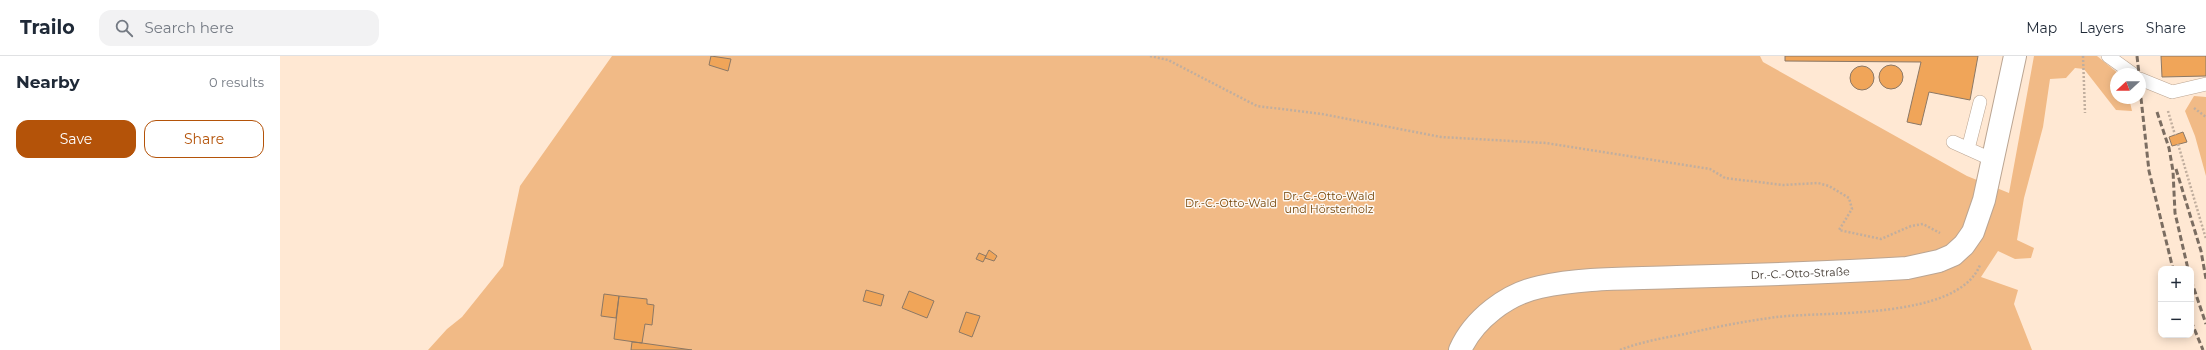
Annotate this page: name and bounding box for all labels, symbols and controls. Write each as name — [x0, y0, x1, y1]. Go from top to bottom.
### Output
search box — [99, 10, 379, 46]
text: Trailo — [20, 16, 75, 39]
icon: search — [113, 17, 135, 39]
text: Search here — [145, 18, 234, 37]
text: Map — [2026, 19, 2057, 37]
text: Layers — [2079, 19, 2124, 37]
text: Share — [2146, 19, 2186, 37]
north arrow — [2110, 68, 2146, 104]
text: Nearby — [16, 72, 80, 92]
text: 0 results — [209, 74, 264, 90]
button: Save — [16, 120, 136, 158]
button: Share — [144, 120, 264, 158]
park label: Dr.-C.-Otto-Wald und Hörsterholz — [1283, 189, 1375, 216]
park label: Dr.-C.-Otto-Wald — [1185, 196, 1277, 210]
street label: Dr.-C.-Otto-Straße — [1750, 264, 1850, 282]
map controls — [2158, 266, 2194, 338]
button: + — [2158, 266, 2194, 302]
button: − — [2158, 302, 2194, 338]

